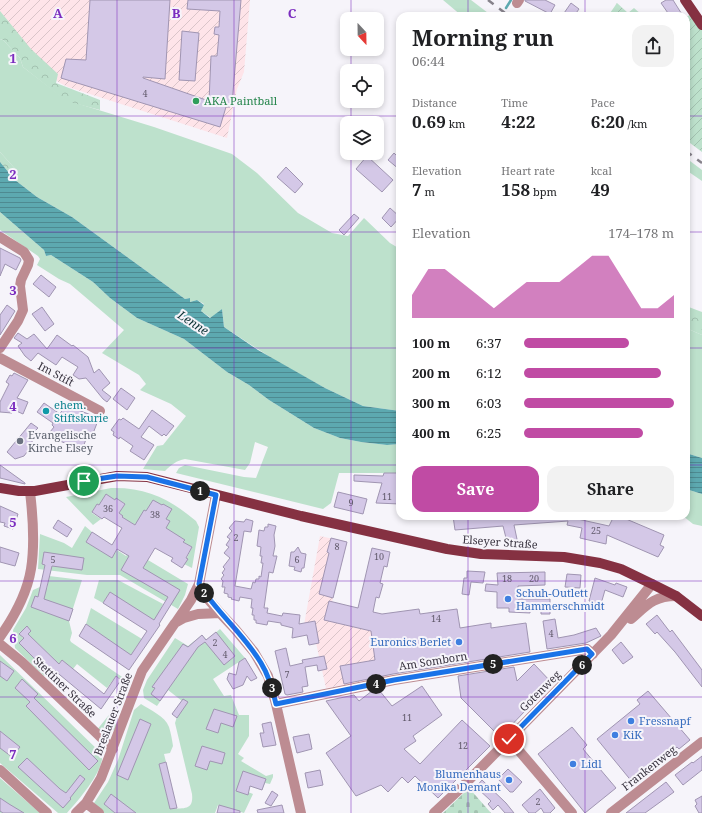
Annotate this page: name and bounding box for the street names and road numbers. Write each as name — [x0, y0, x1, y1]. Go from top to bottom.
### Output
street label: Im Stift — [36, 358, 77, 389]
street label: Elseyer Straße — [462, 531, 538, 552]
street label: Am Somborn — [398, 648, 468, 673]
street label: Stettiner Straße — [31, 653, 100, 721]
street label: Gotenweg — [516, 667, 564, 714]
street label: Breslauer Straße — [90, 670, 135, 757]
street label: Frankenweg — [618, 742, 679, 794]

